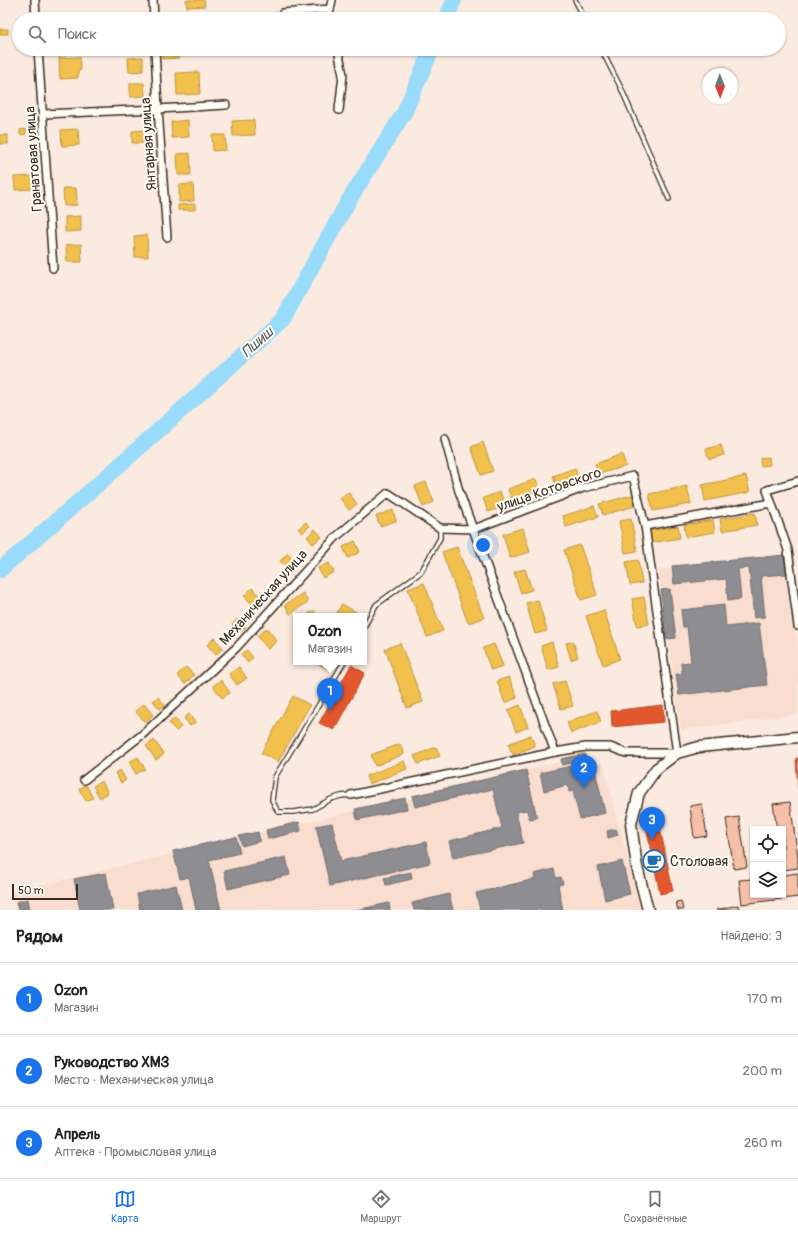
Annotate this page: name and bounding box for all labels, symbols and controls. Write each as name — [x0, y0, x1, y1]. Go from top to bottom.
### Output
search box — [12, 12, 786, 56]
icon: search — [26, 23, 48, 45]
text: Поиск — [58, 25, 97, 44]
north arrow — [702, 68, 738, 104]
street label: Янтарная улица — [137, 97, 160, 191]
street label: Гранатовая улица — [21, 106, 46, 212]
water label: Пшиш — [237, 322, 278, 362]
street label: улица Котовского — [494, 464, 604, 516]
your location — [473, 535, 493, 555]
street label: Механическая улица — [216, 546, 311, 649]
popup — [293, 613, 367, 665]
text: Ozon — [308, 622, 342, 641]
text: Магазин — [308, 641, 352, 657]
pin: 1 — [317, 678, 343, 711]
pin: 2 — [571, 755, 597, 788]
pin: 3 — [639, 807, 665, 840]
map controls — [750, 826, 786, 898]
button: locate — [750, 826, 786, 862]
cafe icon: Столовая — [641, 848, 667, 874]
place label: Столовая — [670, 853, 728, 870]
button: layers — [750, 862, 786, 898]
scale bar — [12, 882, 78, 901]
text: 50 m — [18, 884, 44, 897]
text: Рядом — [16, 926, 63, 947]
text: Найдено: 3 — [720, 928, 782, 944]
text: Ozon — [54, 981, 88, 1000]
text: 1 — [26, 991, 32, 1007]
text: 170 m — [747, 991, 782, 1007]
text: Магазин — [54, 1000, 98, 1016]
text: Руководство ХМЗ — [54, 1053, 169, 1072]
text: 2 — [25, 1063, 33, 1079]
text: 200 m — [743, 1063, 782, 1079]
text: Место · Механическая улица — [54, 1072, 214, 1088]
text: Апрель — [54, 1125, 101, 1144]
text: 3 — [25, 1135, 33, 1151]
text: 260 m — [744, 1135, 782, 1151]
text: Аптека · Промысловая улица — [54, 1144, 217, 1160]
tab: Карта — [111, 1188, 138, 1225]
tab: Маршрут — [360, 1188, 402, 1225]
tab: Сохранённые — [624, 1188, 687, 1225]

